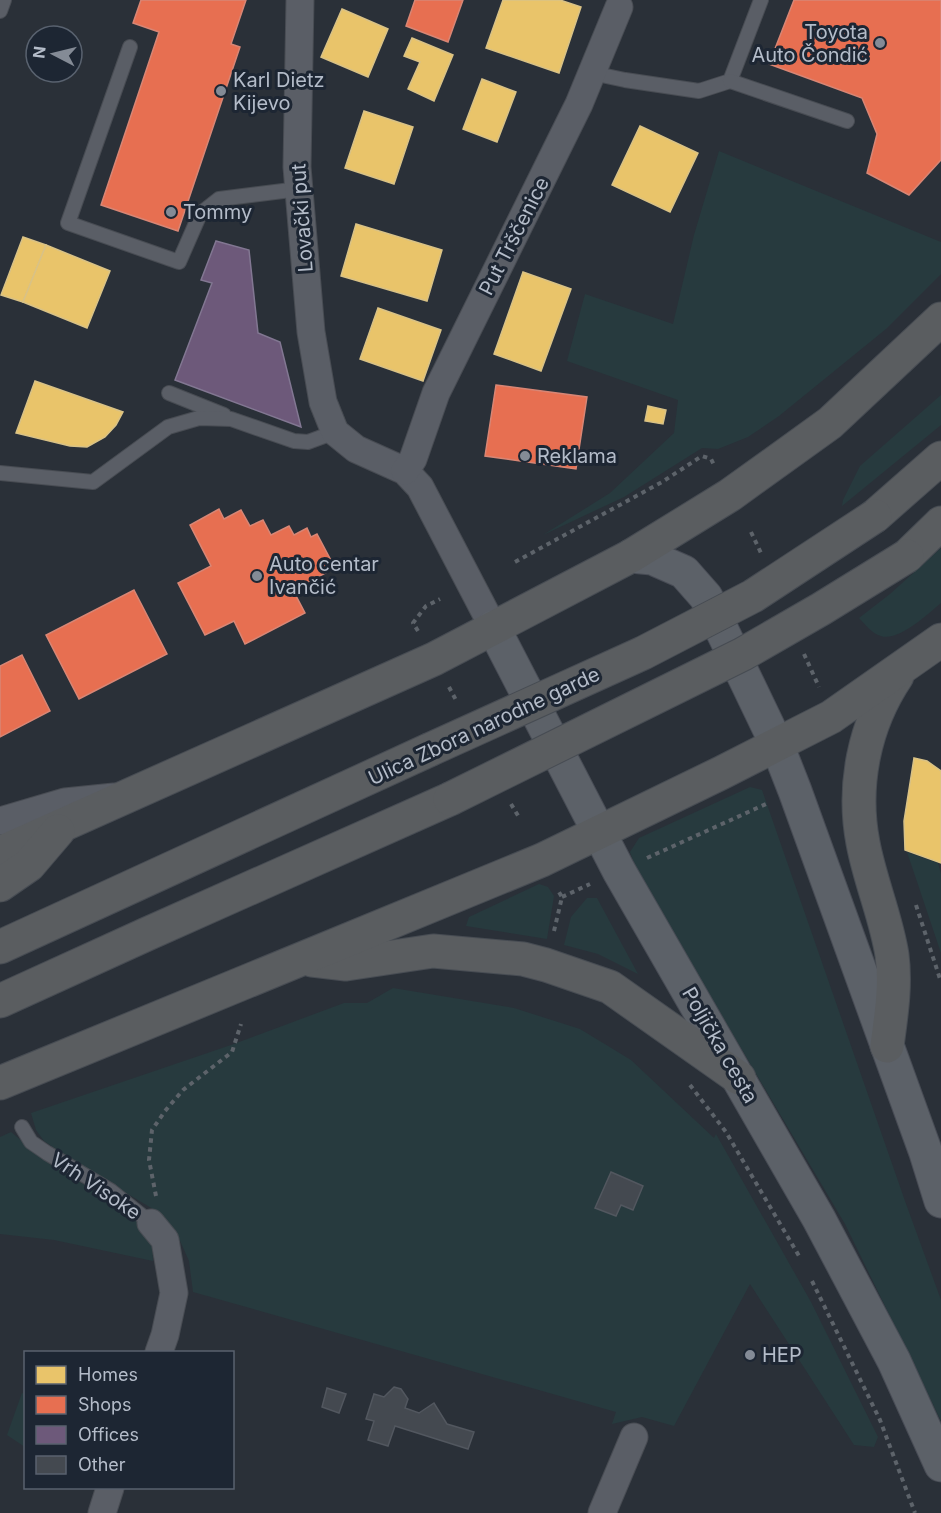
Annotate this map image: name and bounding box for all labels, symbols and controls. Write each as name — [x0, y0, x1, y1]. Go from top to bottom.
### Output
place label: Toyota Auto Čondić — [751, 20, 868, 67]
north arrow — [24, 24, 84, 84]
marker: Toyota Auto Čondić — [873, 36, 887, 50]
text: N — [28, 45, 50, 59]
place label: Karl Dietz Kijevo — [233, 68, 325, 115]
marker: Karl Dietz Kijevo — [214, 84, 228, 98]
street label: Lovački put — [286, 162, 318, 273]
street label: Put Trščenice — [474, 173, 554, 299]
place label: Tommy — [183, 200, 252, 224]
marker: Tommy — [164, 205, 178, 219]
place label: Reklama — [537, 444, 617, 468]
marker: Reklama — [518, 449, 532, 463]
place label: Auto centar Ivančić — [269, 552, 379, 599]
marker: Auto centar Ivančić — [250, 569, 264, 583]
street label: Ulica Zbora narodne garde — [365, 662, 603, 790]
street label: Poljička cesta — [677, 983, 763, 1107]
street label: Vrh Visoke — [47, 1147, 145, 1225]
place label: HEP — [762, 1343, 802, 1367]
marker: HEP — [743, 1348, 757, 1362]
legend — [24, 1351, 234, 1489]
text: Homes — [78, 1364, 138, 1385]
text: Shops — [78, 1394, 132, 1415]
text: Offices — [78, 1424, 139, 1445]
text: Other — [78, 1454, 126, 1475]

